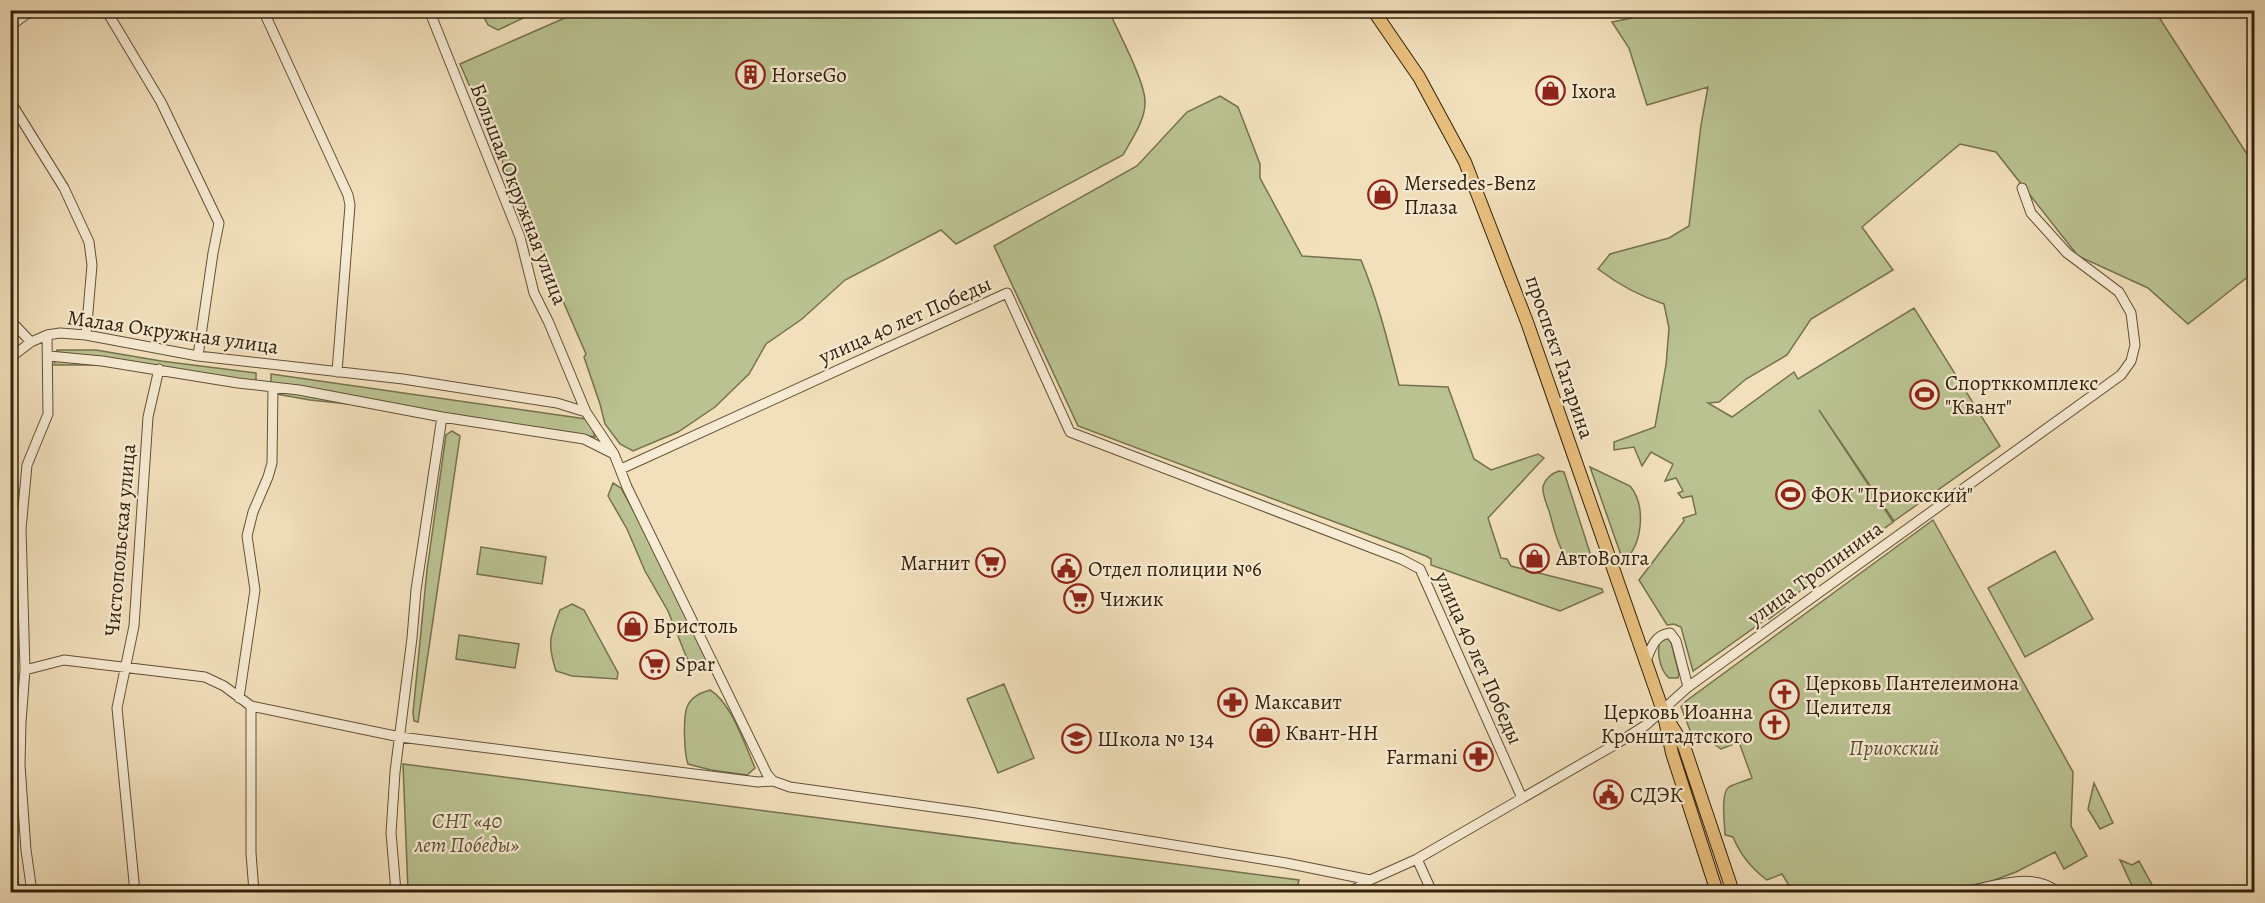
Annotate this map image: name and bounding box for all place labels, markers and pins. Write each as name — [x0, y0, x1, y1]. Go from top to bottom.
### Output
building icon: HorseGo — [734, 59, 766, 91]
place label: HorseGo — [771, 61, 847, 89]
shop icon: Ixora — [1534, 75, 1566, 107]
place label: Ixora — [1571, 77, 1616, 105]
place label: Mersedes-Benz Плаза — [1404, 169, 1536, 221]
shop icon: Mersedes-Benz Плаза — [1367, 179, 1399, 211]
place label: Спортккомплекс "Квант" — [1945, 369, 2098, 421]
sports icon: Спортккомплекс "Квант" — [1908, 379, 1940, 411]
sports icon: ФОК "Приокский" — [1774, 479, 1806, 511]
place label: ФОК "Приокский" — [1811, 481, 1973, 509]
shop icon: АвтоВолга — [1519, 542, 1551, 574]
place label: АвтоВолга — [1555, 544, 1649, 572]
supermarket icon: Магнит — [975, 547, 1007, 579]
place label: Магнит — [900, 549, 970, 577]
public building icon: Отдел полиции №6 — [1051, 553, 1083, 585]
place label: Отдел полиции №6 — [1088, 555, 1262, 583]
supermarket icon: Чижик — [1063, 583, 1095, 615]
place label: Чижик — [1100, 585, 1164, 613]
shop icon: Бристоль — [616, 610, 648, 642]
place label: Бристоль — [653, 612, 738, 640]
supermarket icon: Spar — [638, 648, 670, 680]
place label: Spar — [675, 650, 715, 678]
place label: Церковь Пантелеимона Целителя — [1805, 669, 2019, 721]
church icon: Церковь Пантелеимона Целителя — [1768, 679, 1800, 711]
pharmacy icon: Максавит — [1217, 686, 1249, 718]
place label: Максавит — [1254, 688, 1342, 716]
place label: Церковь Иоанна Кронштадтского — [1601, 698, 1753, 750]
church icon: Церковь Иоанна Кронштадтского — [1758, 708, 1790, 740]
shop icon: Квант-НН — [1248, 717, 1280, 749]
place label: Квант-НН — [1285, 719, 1379, 747]
school or university icon: Школа № 134 — [1060, 723, 1092, 755]
place label: Школа № 134 — [1097, 725, 1214, 753]
pharmacy icon: Farmani — [1463, 741, 1495, 773]
place label: Farmani — [1386, 743, 1458, 771]
public building icon: СДЭК — [1593, 779, 1625, 811]
place label: СДЭК — [1630, 781, 1684, 809]

